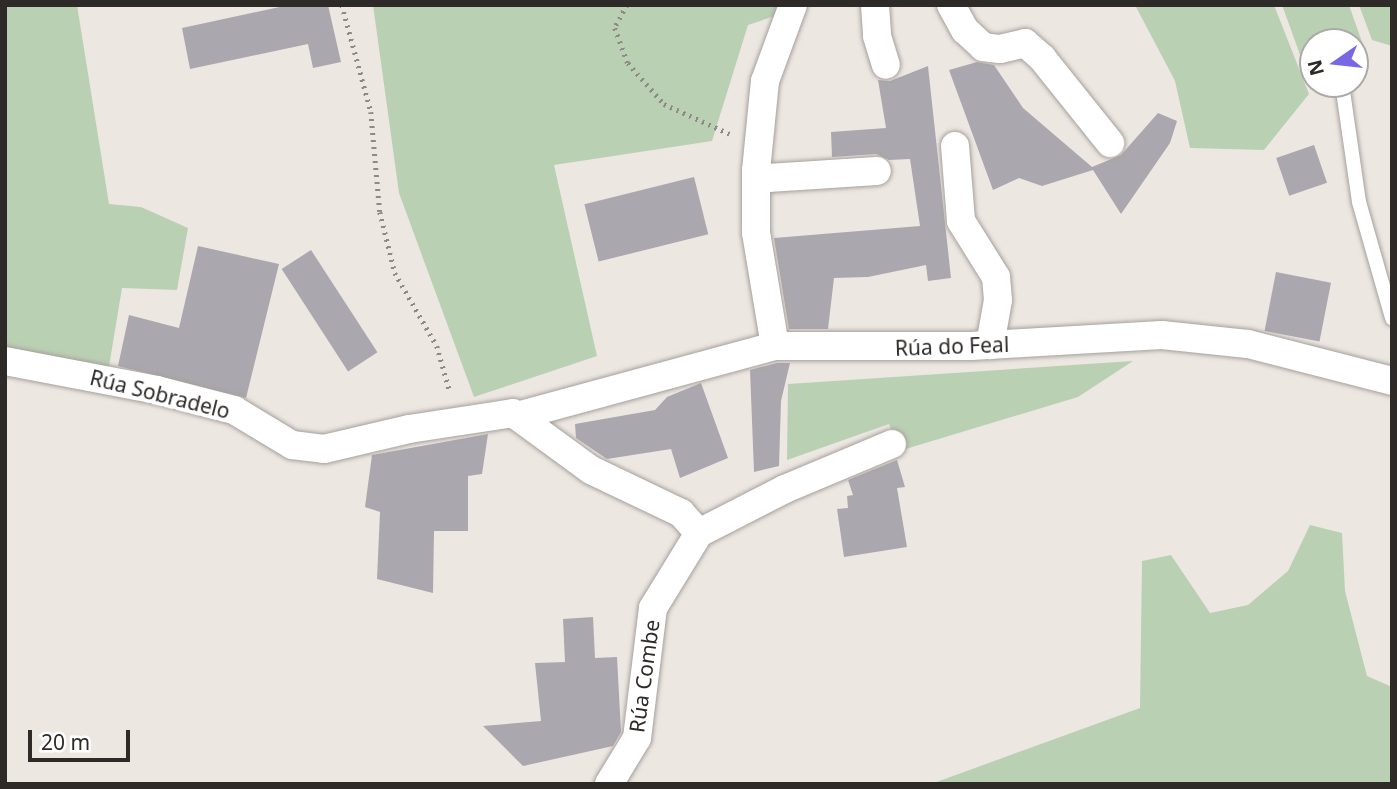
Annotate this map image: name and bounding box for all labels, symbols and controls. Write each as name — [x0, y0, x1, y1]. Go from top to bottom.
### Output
north arrow — [1299, 28, 1369, 98]
text: N — [1301, 57, 1330, 78]
street label: Rúa do Feal — [894, 331, 1010, 361]
street label: Rúa Sobradelo — [87, 364, 233, 424]
street label: Rúa Combe — [624, 618, 664, 734]
scale bar — [32, 716, 133, 760]
text: 20 m — [41, 728, 90, 756]

